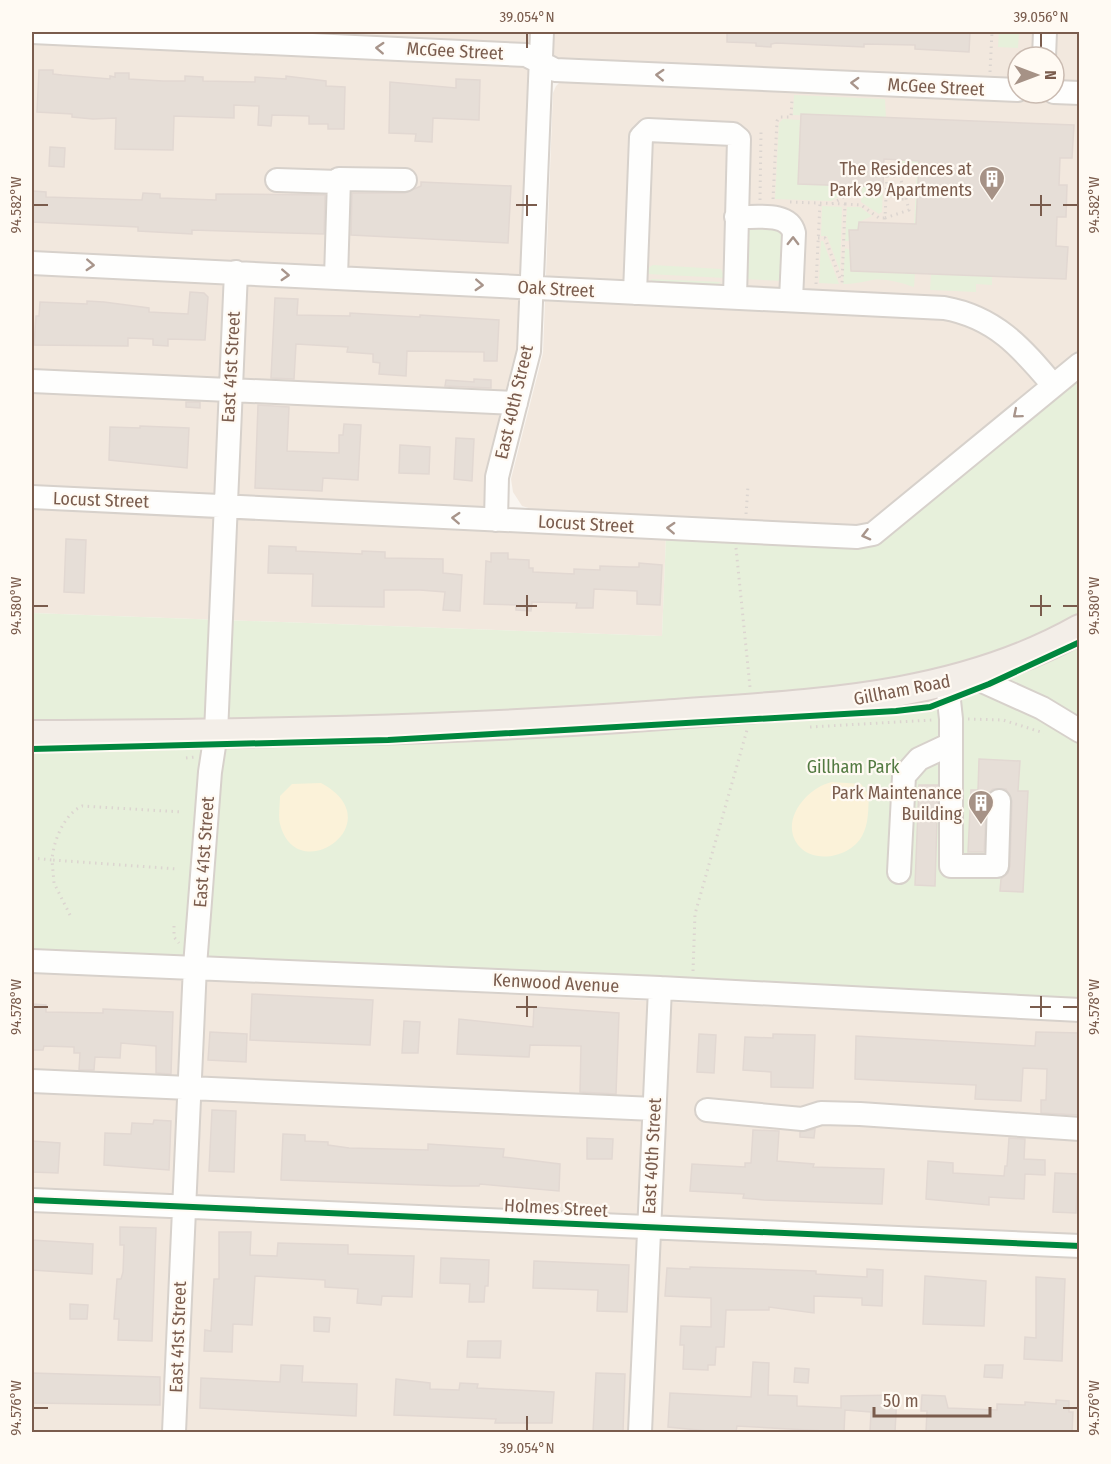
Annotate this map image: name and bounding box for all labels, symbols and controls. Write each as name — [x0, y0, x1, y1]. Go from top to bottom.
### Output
text: 39.054°N — [500, 8, 555, 26]
text: 39.056°N — [1013, 8, 1069, 26]
street label: McGee Street — [406, 37, 504, 65]
one-way arrow — [375, 42, 384, 54]
north arrow — [1006, 45, 1066, 105]
one-way arrow — [655, 68, 664, 81]
text: N — [1041, 70, 1060, 80]
street label: McGee Street — [887, 73, 985, 101]
one-way arrow — [850, 77, 859, 90]
place label: The Residences at Park 39 Apartments — [829, 158, 972, 201]
building icon: The Residences at Park 39 Apartments — [977, 164, 1007, 202]
text: 94.582°W — [7, 177, 25, 233]
text: 94.582°W — [1085, 177, 1103, 233]
one-way arrow — [787, 237, 799, 246]
one-way arrow — [85, 259, 94, 272]
one-way arrow — [280, 268, 289, 281]
street label: Oak Street — [517, 276, 595, 302]
one-way arrow — [475, 278, 484, 291]
street label: East 41st Street — [217, 311, 245, 423]
street label: East 40th Street — [490, 343, 538, 461]
one-way arrow — [1013, 406, 1024, 417]
street label: Locust Street — [53, 487, 150, 513]
street label: Locust Street — [537, 511, 635, 538]
one-way arrow — [451, 512, 460, 525]
one-way arrow — [667, 522, 676, 535]
one-way arrow — [861, 527, 871, 540]
text: 94.580°W — [7, 577, 25, 635]
text: 94.580°W — [1085, 577, 1103, 635]
street label: Gillham Road — [852, 670, 952, 710]
park label: Gillham Park — [807, 756, 900, 778]
place label: Park Maintenance Building — [832, 782, 963, 825]
building icon: Park Maintenance Building — [966, 788, 996, 826]
street label: East 41st Street — [189, 795, 219, 908]
street label: Kenwood Avenue — [492, 969, 620, 997]
text: 94.578°W — [7, 979, 25, 1035]
text: 94.578°W — [1085, 979, 1103, 1035]
street label: East 40th Street — [638, 1097, 666, 1215]
street label: Holmes Street — [503, 1194, 609, 1222]
street label: East 41st Street — [165, 1281, 191, 1393]
text: 94.576°W — [7, 1380, 25, 1436]
scale bar — [874, 1380, 990, 1418]
text: 94.576°W — [1085, 1380, 1103, 1436]
text: 50 m — [883, 1390, 919, 1412]
text: 39.054°N — [500, 1439, 555, 1457]

